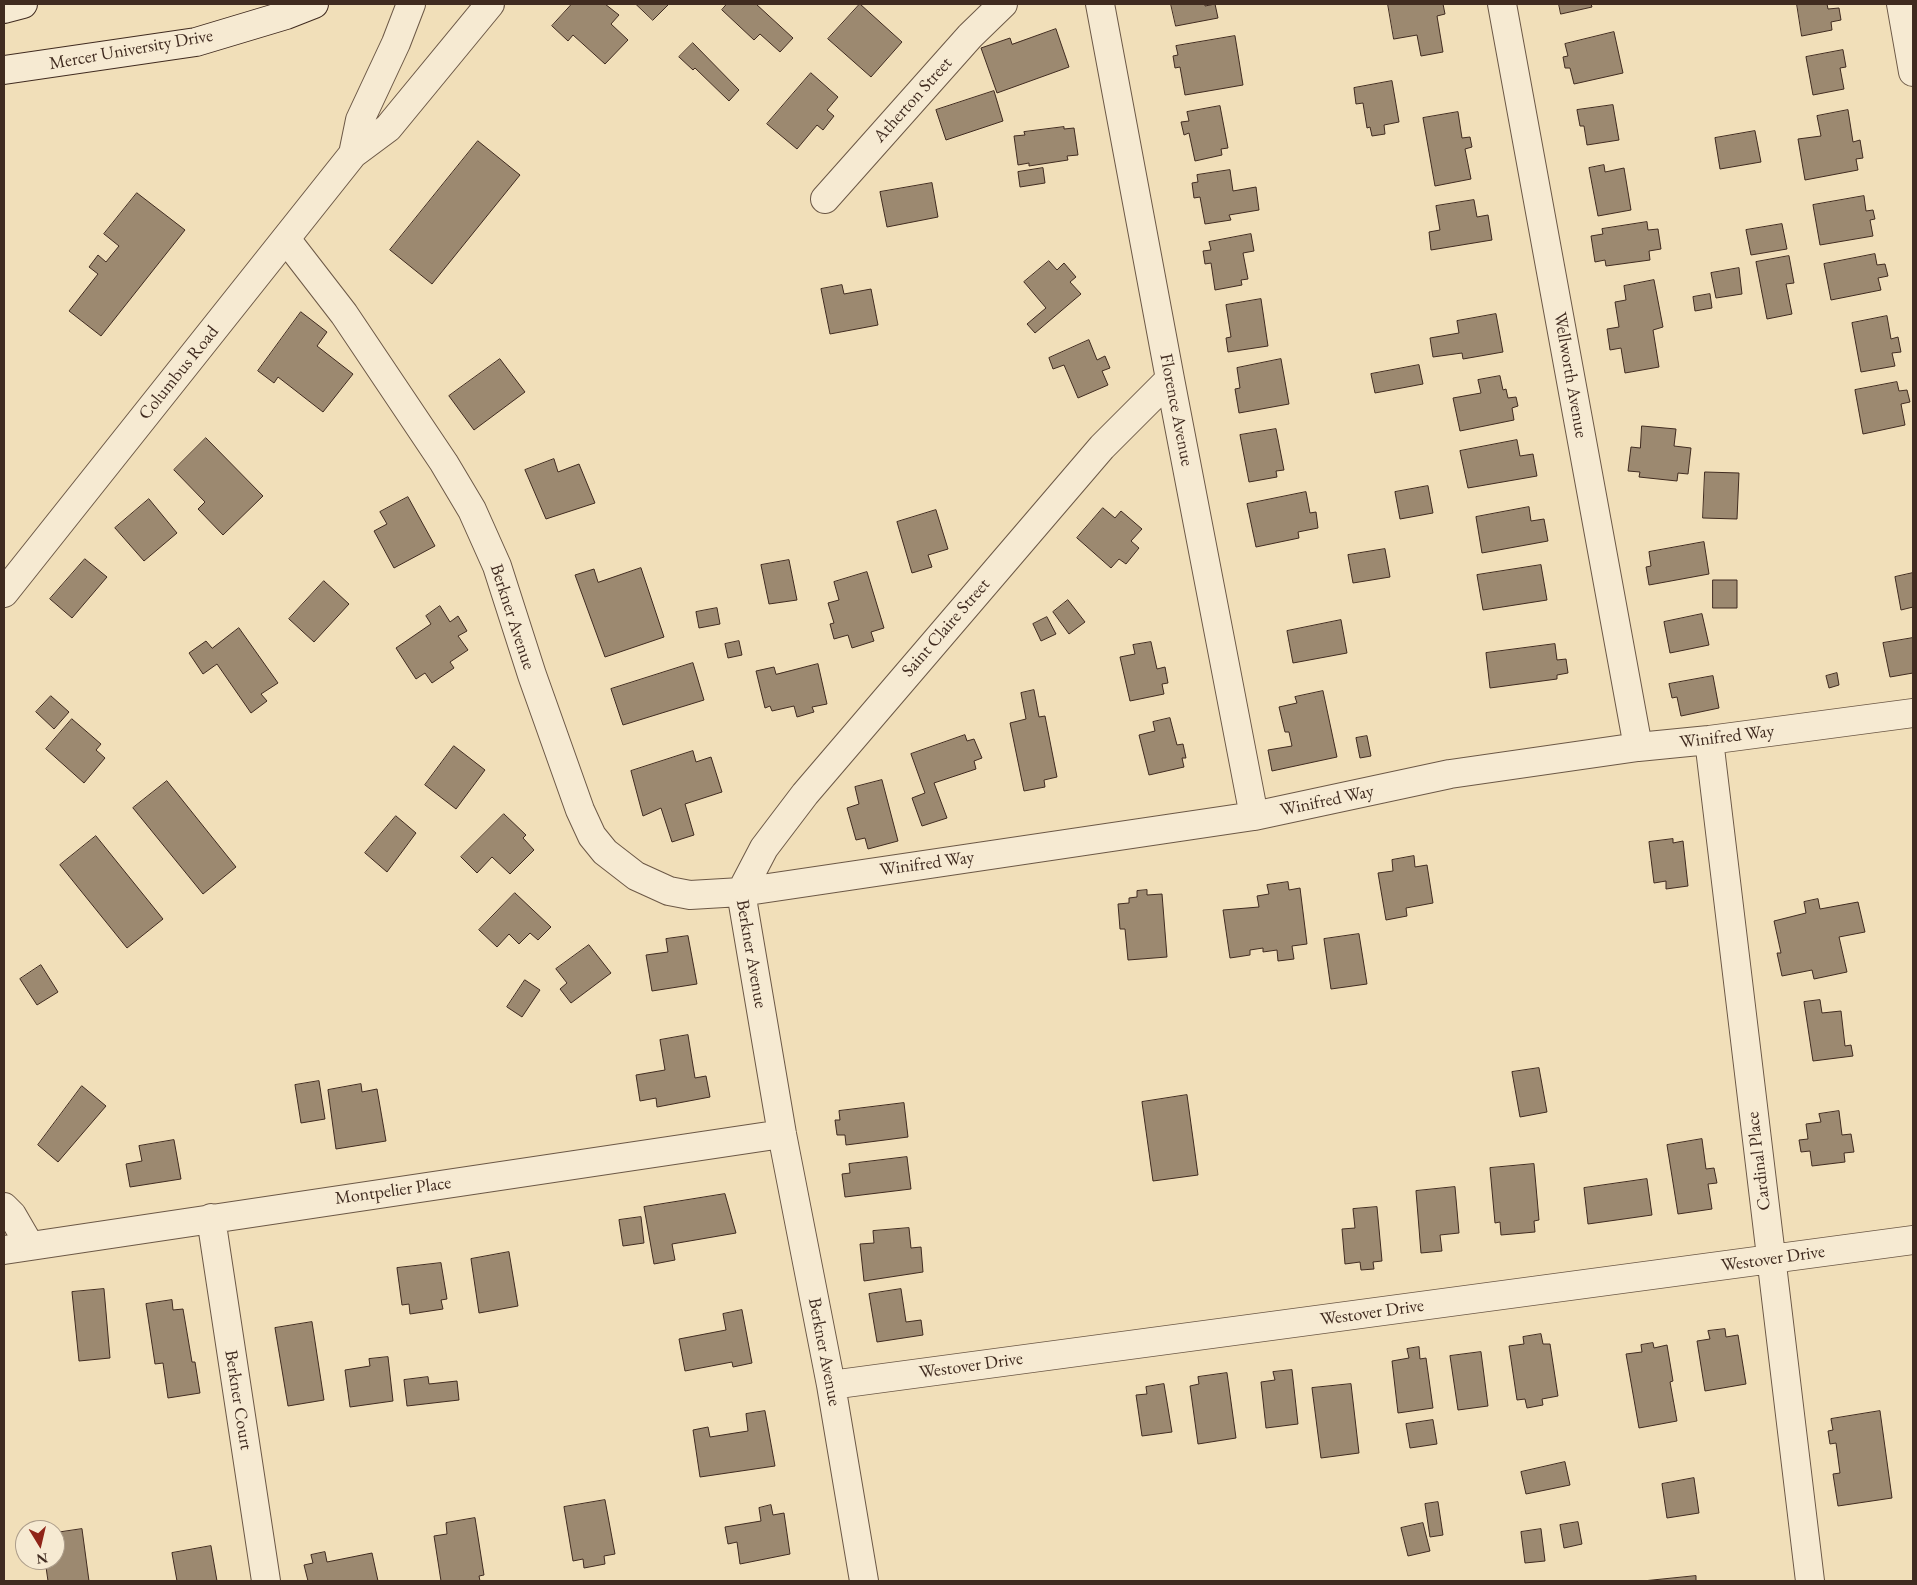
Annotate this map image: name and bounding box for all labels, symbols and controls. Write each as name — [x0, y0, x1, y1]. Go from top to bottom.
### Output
street label: Mercer University Drive — [47, 25, 215, 75]
street label: Atherton Street — [869, 53, 957, 147]
street label: Wellworth Avenue — [1548, 310, 1592, 440]
street label: Columbus Road — [134, 321, 224, 425]
street label: Florence Avenue — [1155, 352, 1197, 468]
street label: Berkner Avenue — [485, 561, 539, 673]
street label: Saint Claire Street — [897, 574, 995, 682]
street label: Winifred Way — [1678, 720, 1776, 754]
street label: Winifred Way — [1278, 781, 1376, 821]
street label: Winifred Way — [878, 847, 976, 881]
street label: Berkner Avenue — [731, 898, 771, 1010]
street label: Cardinal Place — [1742, 1110, 1776, 1212]
street label: Montpelier Place — [334, 1172, 452, 1210]
street label: Westover Drive — [1720, 1241, 1826, 1277]
street label: Westover Drive — [1319, 1295, 1425, 1331]
street label: Berkner Avenue — [803, 1296, 845, 1408]
street label: Berkner Court — [219, 1348, 257, 1452]
street label: Westover Drive — [918, 1348, 1024, 1384]
north arrow — [15, 1520, 65, 1570]
text: N — [35, 1549, 49, 1569]

